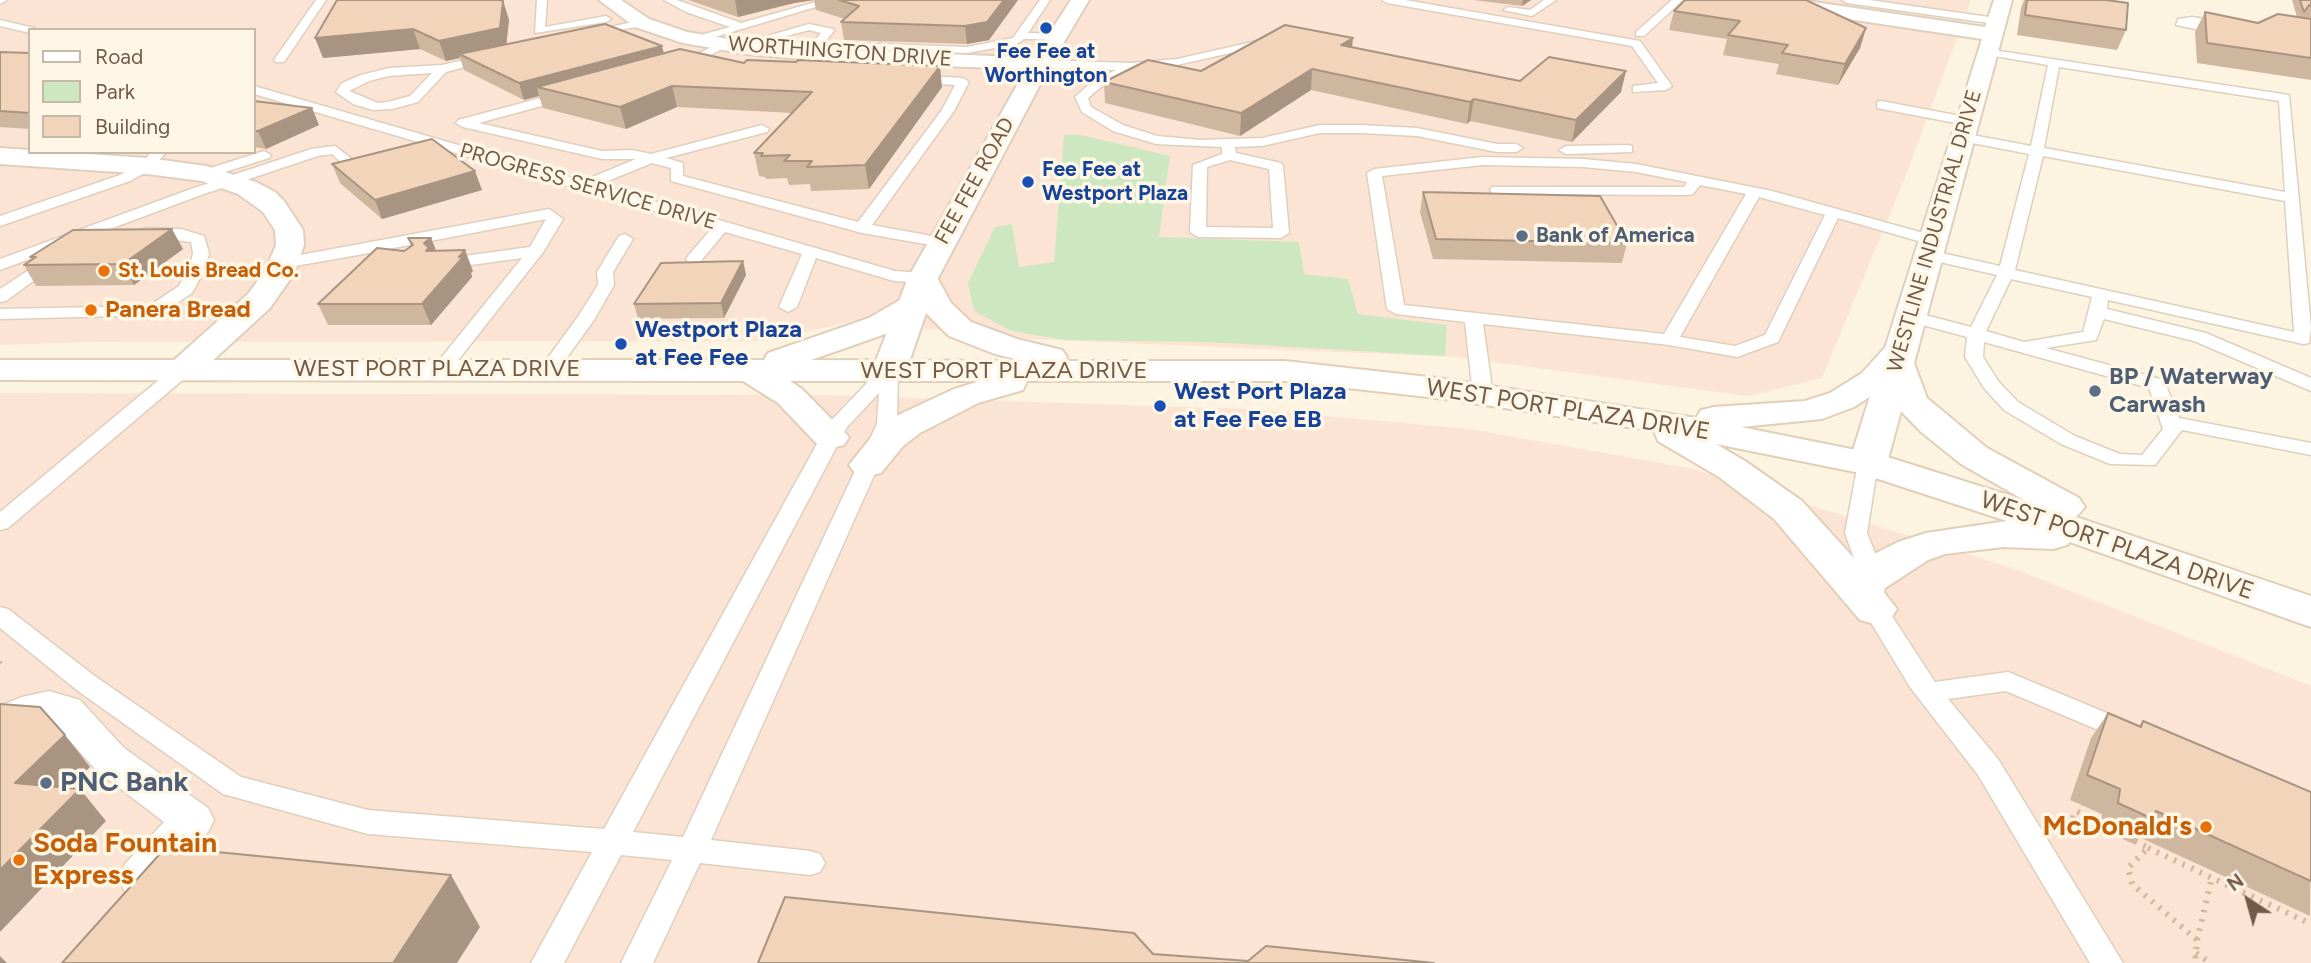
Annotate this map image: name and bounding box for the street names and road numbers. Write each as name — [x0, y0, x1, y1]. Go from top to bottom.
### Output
street label: WORTHINGTON DRIVE — [727, 32, 953, 72]
street label: WESTLINE INDUSTRIAL DRIVE — [1883, 87, 1987, 375]
street label: FEE FEE ROAD — [930, 113, 1020, 249]
street label: PROGRESS SERVICE DRIVE — [457, 138, 719, 236]
street label: WEST PORT PLAZA DRIVE — [294, 355, 580, 383]
street label: WEST PORT PLAZA DRIVE — [861, 357, 1147, 385]
street label: WEST PORT PLAZA DRIVE — [1424, 373, 1712, 447]
street label: WEST PORT PLAZA DRIVE — [1977, 486, 2257, 606]

